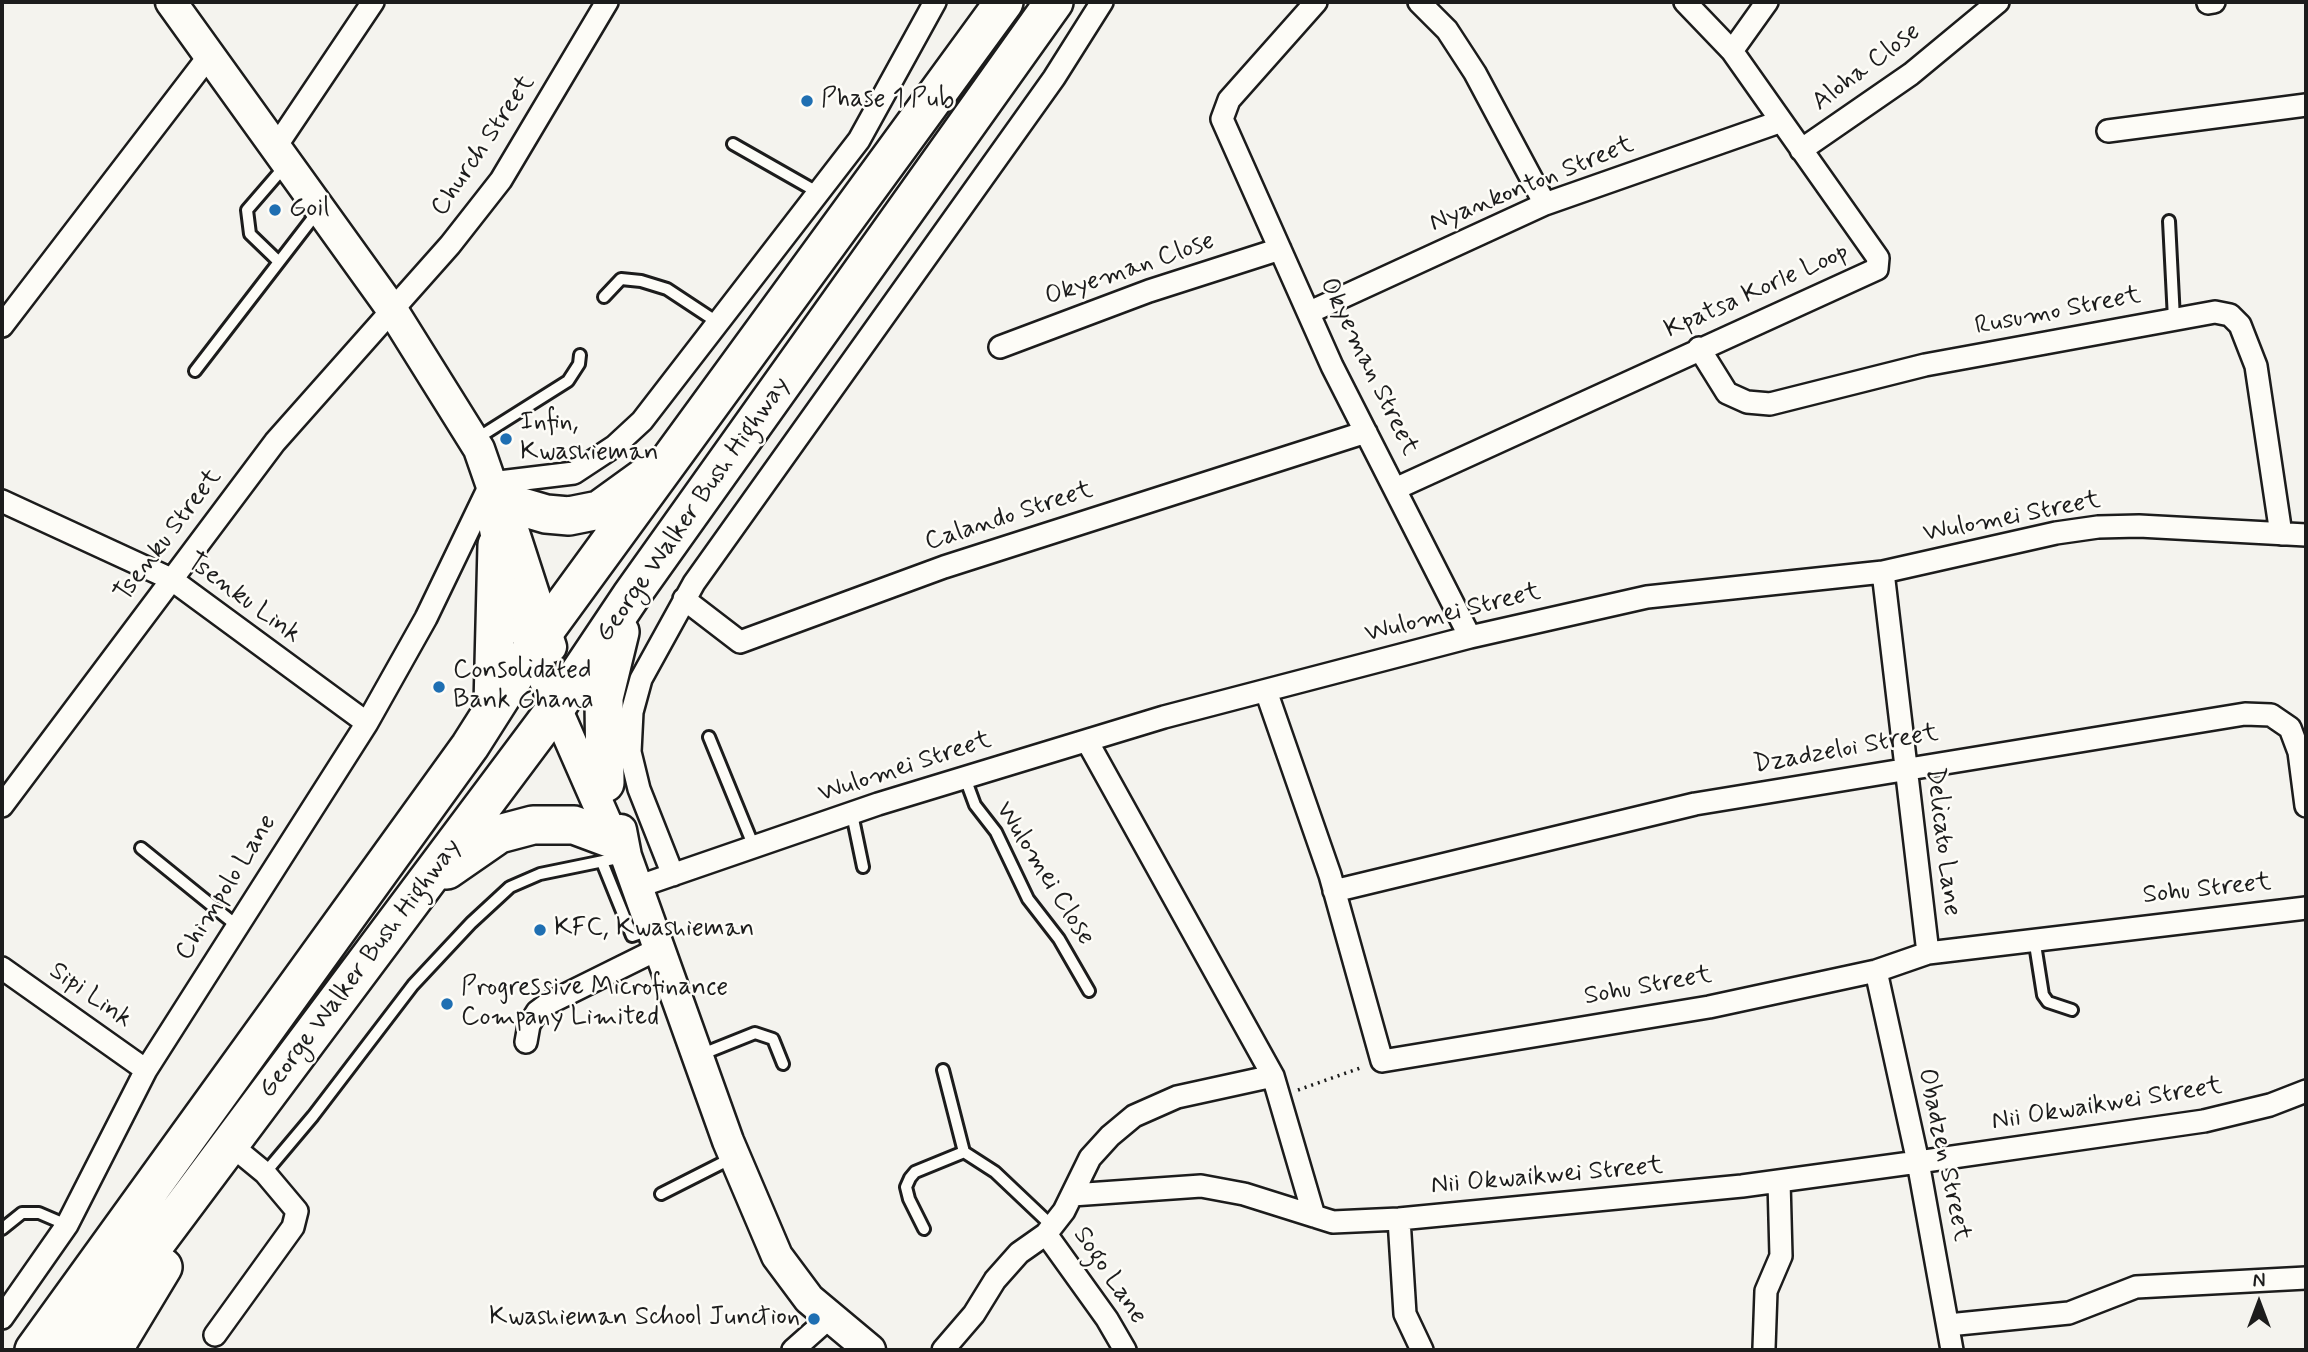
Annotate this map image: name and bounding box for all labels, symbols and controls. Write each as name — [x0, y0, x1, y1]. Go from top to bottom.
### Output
street label: Aloha Close — [1807, 17, 1927, 119]
street label: Church Street — [425, 69, 543, 223]
place label: Phase 1 Pub — [821, 85, 954, 117]
marker: Phase 1 Pub — [799, 93, 815, 109]
street label: Nyankonton Street — [1425, 130, 1639, 240]
place label: Goil — [289, 194, 330, 226]
marker: Goil — [267, 202, 283, 218]
street label: Okyeman Close — [1041, 226, 1219, 314]
street label: Kpatsa Korle Loop — [1660, 237, 1854, 347]
street label: Okyeman Street — [1311, 273, 1425, 461]
street label: Rusumo Street — [1973, 281, 2143, 343]
street label: George Walker Bush Highway — [590, 371, 798, 649]
place label: Infin, Kwashieman — [520, 408, 659, 470]
marker: Infin, Kwashieman — [498, 431, 514, 447]
street label: Tsenku Street — [109, 463, 229, 609]
street label: Calando Street — [921, 475, 1097, 559]
street label: Wulomei Street — [1921, 486, 2103, 550]
street label: Tsenku Link — [180, 547, 306, 651]
street label: Wulomei Street — [1362, 577, 1544, 651]
place label: Consolidated Bank Ghana — [453, 656, 594, 718]
marker: Consolidated Bank Ghana — [431, 679, 447, 695]
street label: Dzadzeloi Street — [1751, 718, 1941, 782]
street label: Wulomei Street — [815, 725, 995, 811]
street label: Delicato Lane — [1917, 766, 1967, 918]
street label: Wulomei Close — [988, 796, 1100, 952]
street label: Chimpolo Lane — [170, 809, 284, 967]
street label: George Walker Bush Highway — [253, 833, 469, 1105]
street label: Sohu Street — [2141, 868, 2273, 912]
place label: KFC, Kwashieman — [554, 914, 754, 946]
marker: KFC, Kwashieman — [532, 922, 548, 938]
street label: Sipi Link — [42, 956, 138, 1036]
street label: Sohu Street — [1582, 960, 1714, 1014]
place label: Progressive Microfinance Company Limited — [461, 973, 728, 1034]
marker: Progressive Microfinance Company Limited — [439, 996, 455, 1012]
street label: Obadzen Street — [1909, 1066, 1977, 1244]
street label: Nii Okwaikwei Street — [1990, 1071, 2224, 1139]
street label: Nii Okwaikwei Street — [1430, 1151, 1664, 1203]
street label: Sogo Lane — [1065, 1221, 1153, 1331]
north arrow — [2224, 1268, 2294, 1338]
text: N — [2253, 1269, 2265, 1294]
place label: Kwashieman School Junction — [489, 1303, 800, 1335]
marker: Kwashieman School Junction — [806, 1311, 822, 1327]

